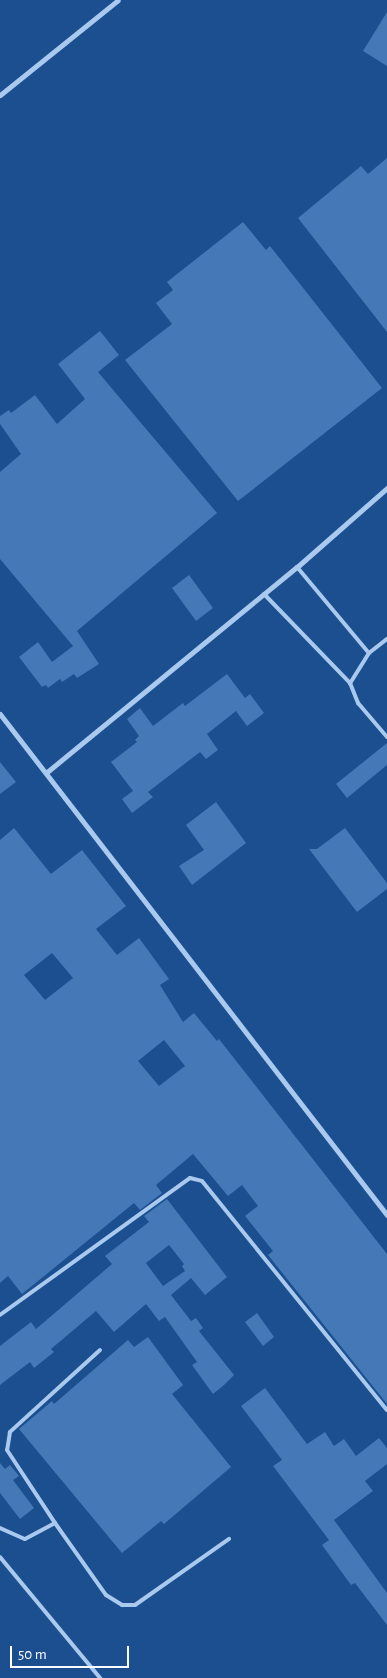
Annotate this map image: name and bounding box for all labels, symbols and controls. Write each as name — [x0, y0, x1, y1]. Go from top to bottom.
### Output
scale bar — [12, 1636, 131, 1668]
text: 50 m — [18, 1647, 47, 1662]

